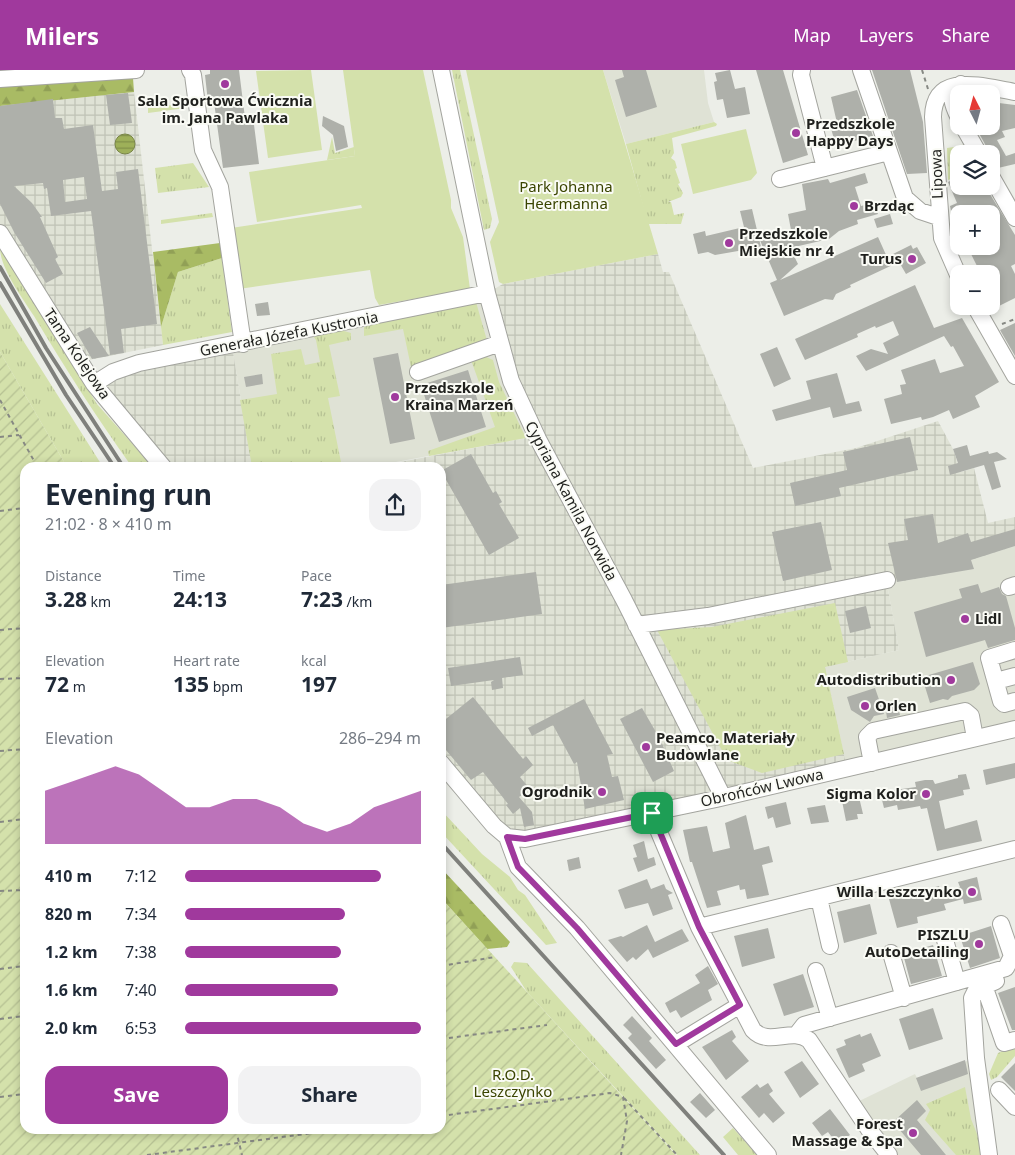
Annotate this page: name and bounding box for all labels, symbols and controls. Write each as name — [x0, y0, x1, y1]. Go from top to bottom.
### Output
text: Milers — [25, 19, 99, 52]
text: Map — [793, 23, 831, 47]
text: Layers — [859, 23, 914, 47]
text: Share — [942, 23, 990, 47]
marker: Sala Sportowa Ćwicznia im. Jana Pawlaka — [219, 78, 231, 90]
north arrow — [950, 85, 1000, 135]
map controls — [950, 85, 1000, 315]
place label: Sala Sportowa Ćwicznia im. Jana Pawlaka — [137, 90, 313, 127]
place label: Przedszkole Happy Days — [806, 113, 895, 150]
marker: Przedszkole Happy Days — [790, 127, 802, 139]
button: layers — [950, 145, 1000, 195]
street label: Lipowa — [925, 149, 947, 199]
park label: Park Johanna Heermanna — [519, 176, 613, 213]
place label: Brzdąc — [864, 195, 915, 215]
marker: Brzdąc — [848, 200, 860, 212]
button: + — [950, 205, 1000, 255]
place label: Przedszkole Miejskie nr 4 — [739, 223, 835, 260]
marker: Przedszkole Miejskie nr 4 — [723, 237, 735, 249]
place label: Turus — [860, 248, 902, 268]
marker: Turus — [906, 253, 918, 265]
button: − — [950, 265, 1000, 315]
street label: Tama Kolejowa — [40, 304, 116, 403]
street label: Generała Józefa Kustronia — [198, 306, 380, 360]
place label: Przedszkole Kraina Marzeń — [405, 377, 513, 414]
marker: Przedszkole Kraina Marzeń — [389, 391, 401, 403]
street label: Cypriana Kamila Norwida — [521, 417, 623, 584]
text: Evening run — [45, 475, 212, 513]
button: share — [369, 479, 421, 531]
text: 21:02 · 8 × 410 m — [45, 513, 172, 535]
text: Distance — [45, 566, 102, 585]
text: Time — [173, 566, 205, 585]
text: Pace — [301, 566, 332, 585]
text: 3.28 — [45, 585, 87, 613]
text: 24:13 — [173, 585, 227, 613]
text: 7:23 — [301, 585, 343, 613]
text: km — [87, 592, 111, 611]
text: /km — [343, 592, 372, 611]
place label: Lidl — [975, 608, 1002, 628]
marker: Lidl — [959, 613, 971, 625]
text: Elevation — [45, 651, 105, 670]
text: Heart rate — [173, 651, 240, 670]
text: kcal — [301, 651, 327, 670]
place label: Autodistribution — [816, 669, 941, 689]
text: 72 — [45, 670, 69, 698]
text: 135 — [173, 670, 209, 698]
text: 197 — [301, 670, 337, 698]
marker: Autodistribution — [945, 674, 957, 686]
text: m — [69, 677, 86, 696]
text: bpm — [209, 677, 243, 696]
place label: Orlen — [875, 695, 917, 715]
marker: Orlen — [859, 700, 871, 712]
text: Elevation — [45, 727, 113, 749]
text: 286–294 m — [339, 727, 421, 749]
place label: Peamco. Materiały Budowlane — [656, 727, 795, 764]
marker: Peamco. Materiały Budowlane — [640, 741, 652, 753]
street label: Obrońców Lwowa — [698, 763, 825, 811]
place label: Ogrodnik — [522, 781, 593, 801]
place label: Sigma Kolor — [826, 783, 916, 803]
marker: Ogrodnik — [596, 786, 608, 798]
marker: Sigma Kolor — [920, 788, 932, 800]
pin — [631, 792, 673, 834]
icon: arrive — [638, 799, 666, 827]
text: 410 m — [45, 865, 92, 887]
text: 7:12 — [125, 865, 157, 887]
place label: Willa Leszczynko — [837, 881, 962, 901]
marker: Willa Leszczynko — [966, 886, 978, 898]
text: 820 m — [45, 903, 92, 925]
text: 7:34 — [125, 903, 157, 925]
place label: PISZLU AutoDetailing — [865, 924, 969, 961]
marker: PISZLU AutoDetailing — [973, 938, 985, 950]
text: 1.2 km — [45, 941, 97, 963]
text: 7:38 — [125, 941, 157, 963]
text: 1.6 km — [45, 979, 97, 1001]
text: 7:40 — [125, 979, 157, 1001]
text: 2.0 km — [45, 1017, 97, 1039]
text: 6:53 — [125, 1017, 157, 1039]
park label: R.O.D. Leszczynko — [474, 1064, 552, 1101]
button: Save — [45, 1066, 228, 1124]
button: Share — [238, 1066, 421, 1124]
place label: Forest Massage & Spa — [792, 1113, 903, 1150]
marker: Forest Massage & Spa — [907, 1127, 919, 1139]

